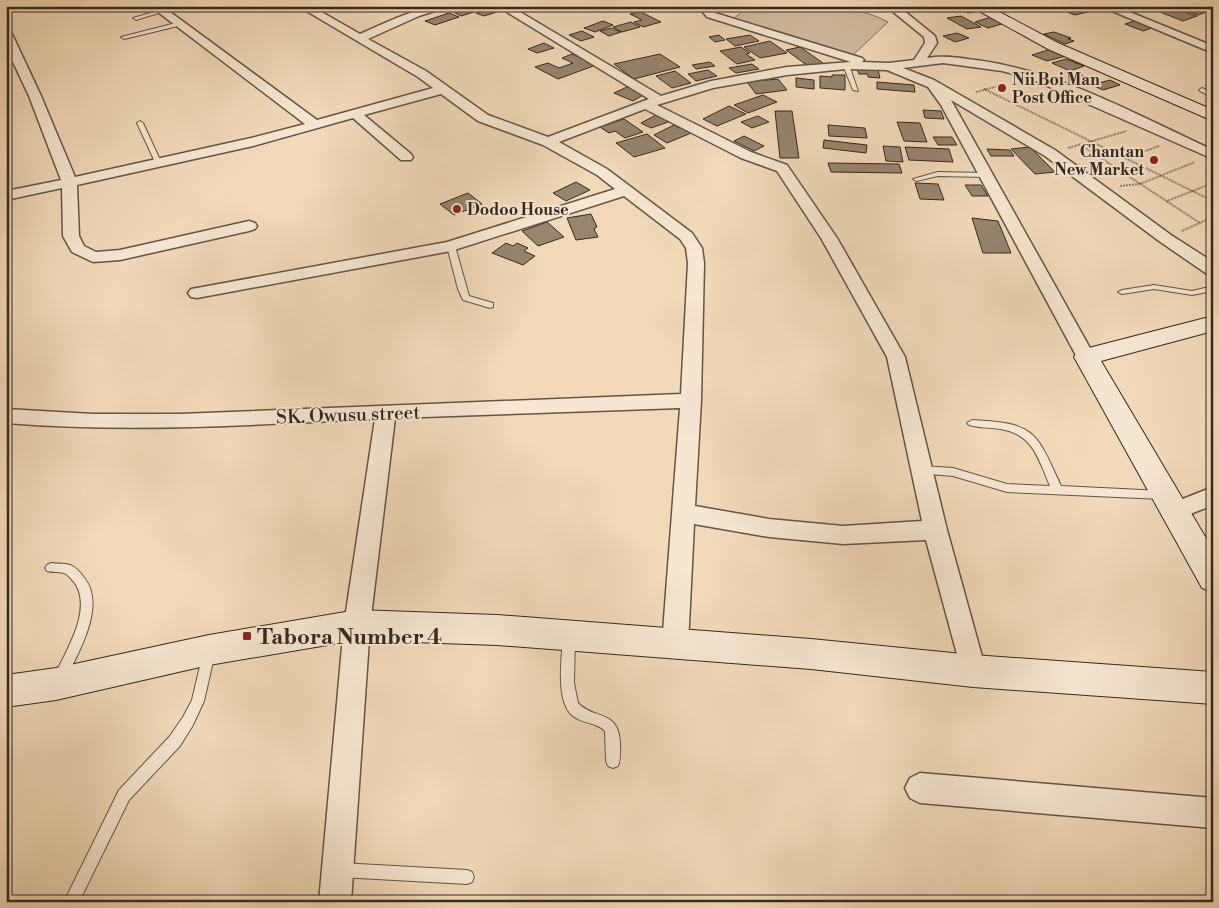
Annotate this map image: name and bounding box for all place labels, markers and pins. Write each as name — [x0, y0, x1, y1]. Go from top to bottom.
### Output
place label: Nii Boi Man Post Office — [1012, 70, 1100, 108]
marker: Nii Boi Man Post Office — [996, 82, 1008, 94]
place label: Chantan New Market — [1054, 142, 1144, 180]
marker: Chantan New Market — [1148, 154, 1160, 166]
place label: Dodoo House — [467, 200, 569, 220]
marker: Dodoo House — [451, 203, 463, 215]
place label: Tabora Number 4 — [257, 624, 442, 651]
marker: Tabora Number 4 — [241, 630, 253, 642]

